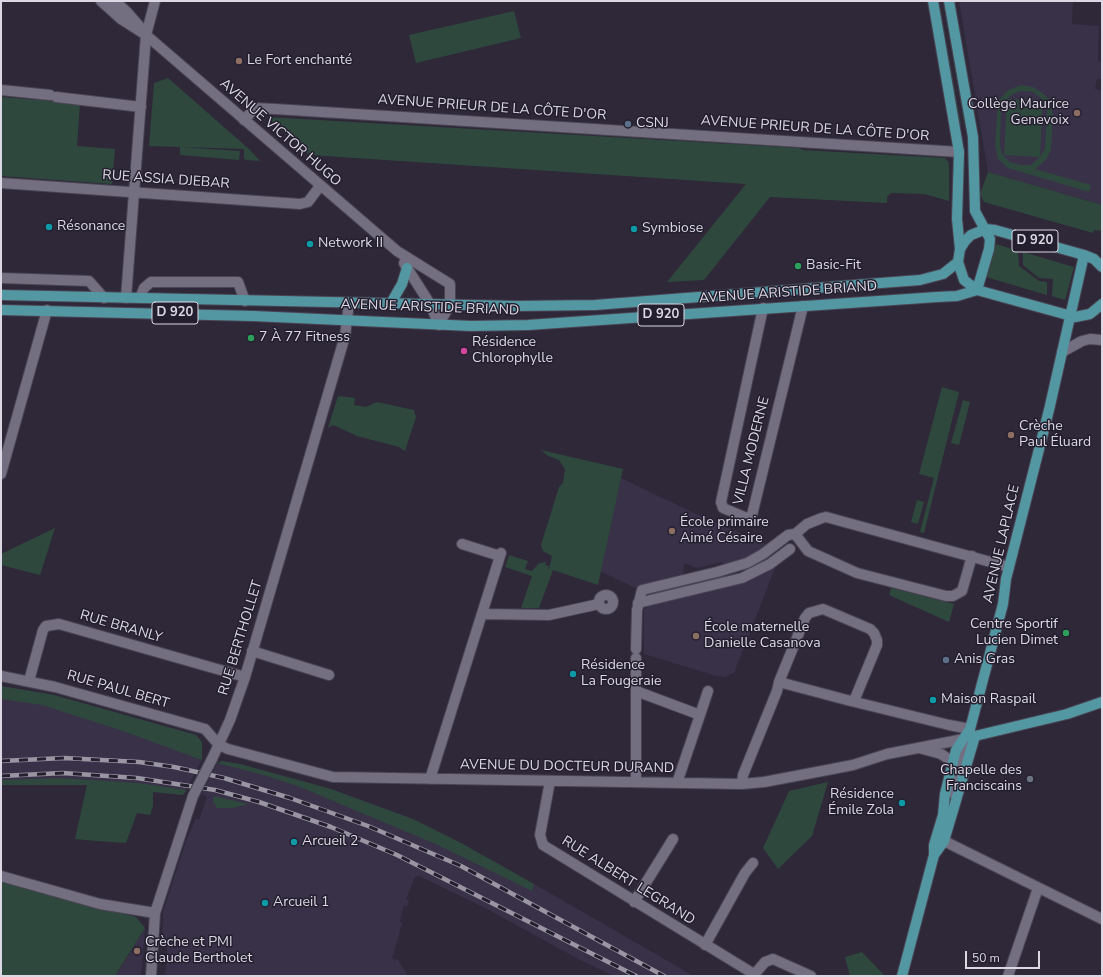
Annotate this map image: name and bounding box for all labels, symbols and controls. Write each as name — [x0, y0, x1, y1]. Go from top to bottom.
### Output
place label: Le Fort enchanté — [247, 53, 352, 69]
marker: Le Fort enchanté — [234, 56, 244, 66]
street label: AVENUE VICTOR HUGO — [216, 76, 344, 190]
street label: AVENUE PRIEUR DE LA CÔTE D'OR — [377, 92, 607, 124]
place label: Collège Maurice Genevoix — [968, 97, 1069, 130]
marker: Collège Maurice Genevoix — [1072, 108, 1082, 118]
street label: AVENUE PRIEUR DE LA CÔTE D'OR — [700, 113, 930, 145]
place label: CSNJ — [636, 116, 669, 132]
marker: CSNJ — [623, 119, 633, 129]
street label: RUE ASSIA DJEBAR — [102, 167, 230, 193]
place label: Résonance — [57, 219, 125, 235]
place label: Symbiose — [642, 221, 703, 237]
marker: Résonance — [44, 222, 54, 232]
marker: Symbiose — [629, 224, 639, 234]
road number: D 920 — [1012, 230, 1058, 252]
place label: Network II — [318, 236, 383, 252]
marker: Network II — [305, 239, 315, 249]
place label: Basic-Fit — [806, 258, 861, 274]
marker: Basic-Fit — [793, 261, 803, 271]
street label: AVENUE ARISTIDE BRIAND — [698, 278, 878, 308]
street label: AVENUE ARISTIDE BRIAND — [340, 296, 520, 320]
road number: D 920 — [152, 302, 198, 324]
road number: D 920 — [638, 304, 684, 326]
place label: 7 À 77 Fitness — [259, 330, 350, 346]
marker: 7 À 77 Fitness — [246, 333, 256, 343]
place label: Résidence Chlorophylle — [472, 335, 553, 368]
marker: Résidence Chlorophylle — [459, 346, 469, 356]
street label: VILLA MODERNE — [730, 395, 774, 507]
place label: Crèche Paul Éluard — [1019, 419, 1091, 452]
marker: Crèche Paul Éluard — [1006, 430, 1016, 440]
street label: AVENUE LAPLACE — [980, 483, 1024, 605]
place label: École primaire Aimé Césaire — [680, 515, 769, 548]
marker: École primaire Aimé Césaire — [667, 526, 677, 536]
street label: RUE BERTHOLLET — [216, 578, 266, 698]
street label: RUE BRANLY — [78, 607, 164, 647]
place label: Centre Sportif Lucien Dimet — [970, 617, 1058, 650]
place label: École maternelle Danielle Casanova — [704, 620, 821, 652]
marker: Centre Sportif Lucien Dimet — [1061, 628, 1071, 638]
marker: École maternelle Danielle Casanova — [691, 631, 701, 641]
place label: Anis Gras — [954, 652, 1015, 668]
marker: Anis Gras — [941, 655, 951, 665]
place label: Résidence La Fougeraie — [581, 658, 661, 690]
street label: RUE PAUL BERT — [65, 667, 171, 713]
marker: Résidence La Fougeraie — [568, 669, 578, 679]
place label: Maison Raspail — [941, 692, 1036, 708]
marker: Maison Raspail — [928, 695, 938, 705]
street label: AVENUE DU DOCTEUR DURAND — [460, 757, 674, 777]
place label: Chapelle des Franciscains — [940, 763, 1022, 796]
marker: Chapelle des Franciscains — [1025, 774, 1035, 784]
place label: Résidence Émile Zola — [828, 787, 894, 820]
marker: Résidence Émile Zola — [897, 798, 907, 808]
street label: RUE ALBERT LEGRAND — [558, 833, 698, 929]
place label: Arcueil 2 — [302, 834, 358, 850]
marker: Arcueil 2 — [289, 837, 299, 847]
place label: Arcueil 1 — [273, 895, 329, 911]
marker: Arcueil 1 — [260, 898, 270, 908]
place label: Crèche et PMI Claude Bertholet — [145, 935, 252, 968]
scale bar — [967, 943, 1042, 969]
marker: Crèche et PMI Claude Bertholet — [132, 946, 142, 956]
text: 50 m — [972, 950, 1000, 966]

